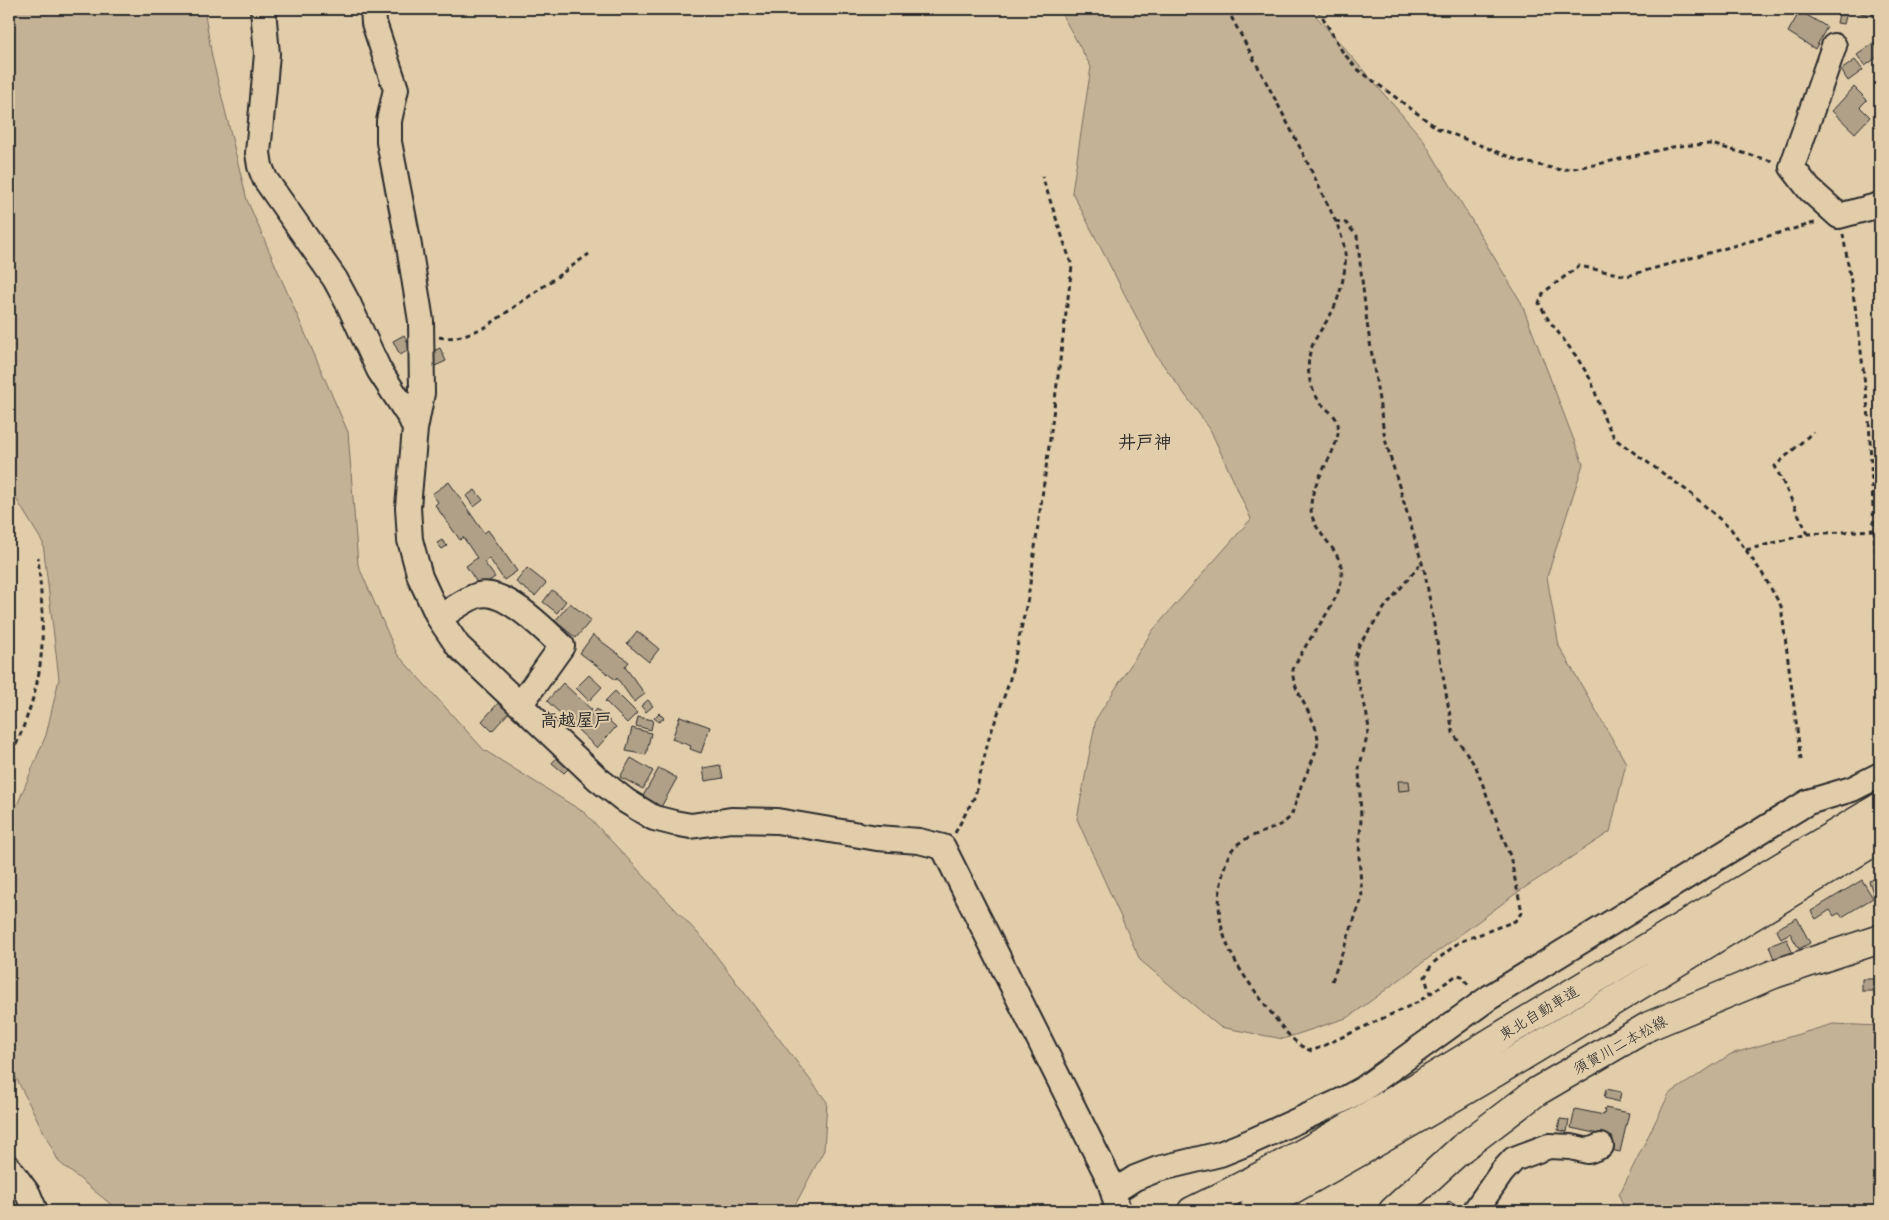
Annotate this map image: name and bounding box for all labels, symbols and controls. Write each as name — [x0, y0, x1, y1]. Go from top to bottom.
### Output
district label: 井戸神 — [1118, 430, 1172, 453]
district label: 高越屋戸 — [540, 708, 612, 731]
street label: 東北自動車道 — [1495, 981, 1582, 1044]
street label: 須賀川二本松線 — [1569, 1011, 1670, 1078]

